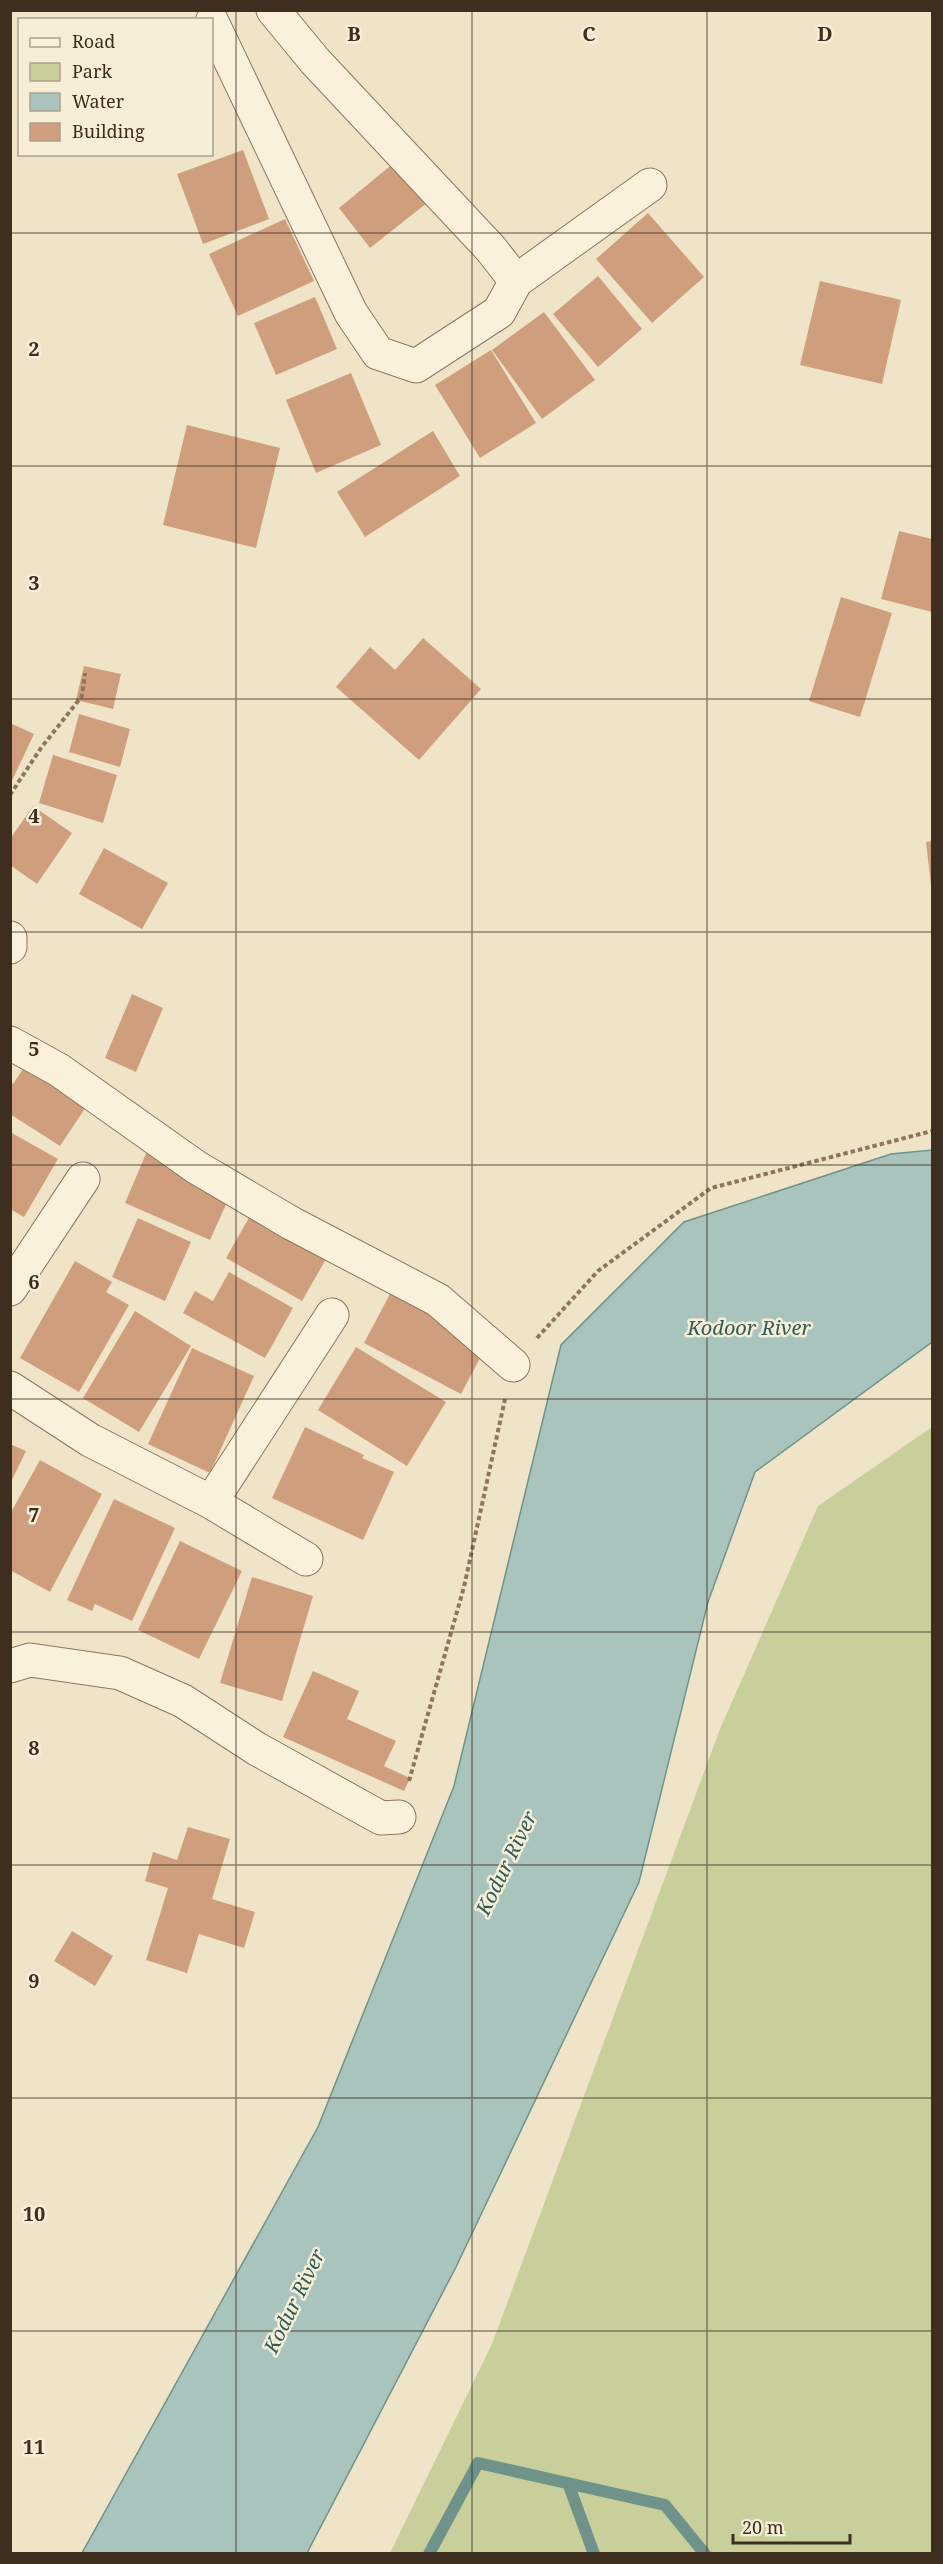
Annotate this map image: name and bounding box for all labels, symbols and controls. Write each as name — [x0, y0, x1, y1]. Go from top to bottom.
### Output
legend — [18, 18, 213, 156]
text: B — [347, 20, 361, 47]
text: C — [582, 20, 596, 47]
text: D — [817, 20, 833, 47]
text: Road — [72, 29, 115, 53]
text: Park — [72, 59, 112, 83]
text: Water — [72, 89, 125, 113]
text: Building — [72, 119, 145, 143]
text: 2 — [28, 335, 40, 362]
text: 3 — [28, 569, 40, 596]
text: 4 — [28, 802, 40, 829]
text: 5 — [28, 1035, 40, 1062]
text: 6 — [28, 1268, 40, 1295]
water label: Kodoor River — [686, 1314, 811, 1341]
text: 7 — [28, 1501, 40, 1528]
text: 8 — [28, 1734, 40, 1761]
water label: Kodur River — [469, 1806, 543, 1920]
text: 9 — [28, 1967, 40, 1994]
text: 10 — [23, 2200, 45, 2227]
water label: Kodur River — [257, 2244, 331, 2358]
text: 11 — [23, 2433, 45, 2460]
scale bar — [733, 2507, 850, 2545]
text: 20 m — [742, 2515, 784, 2539]

